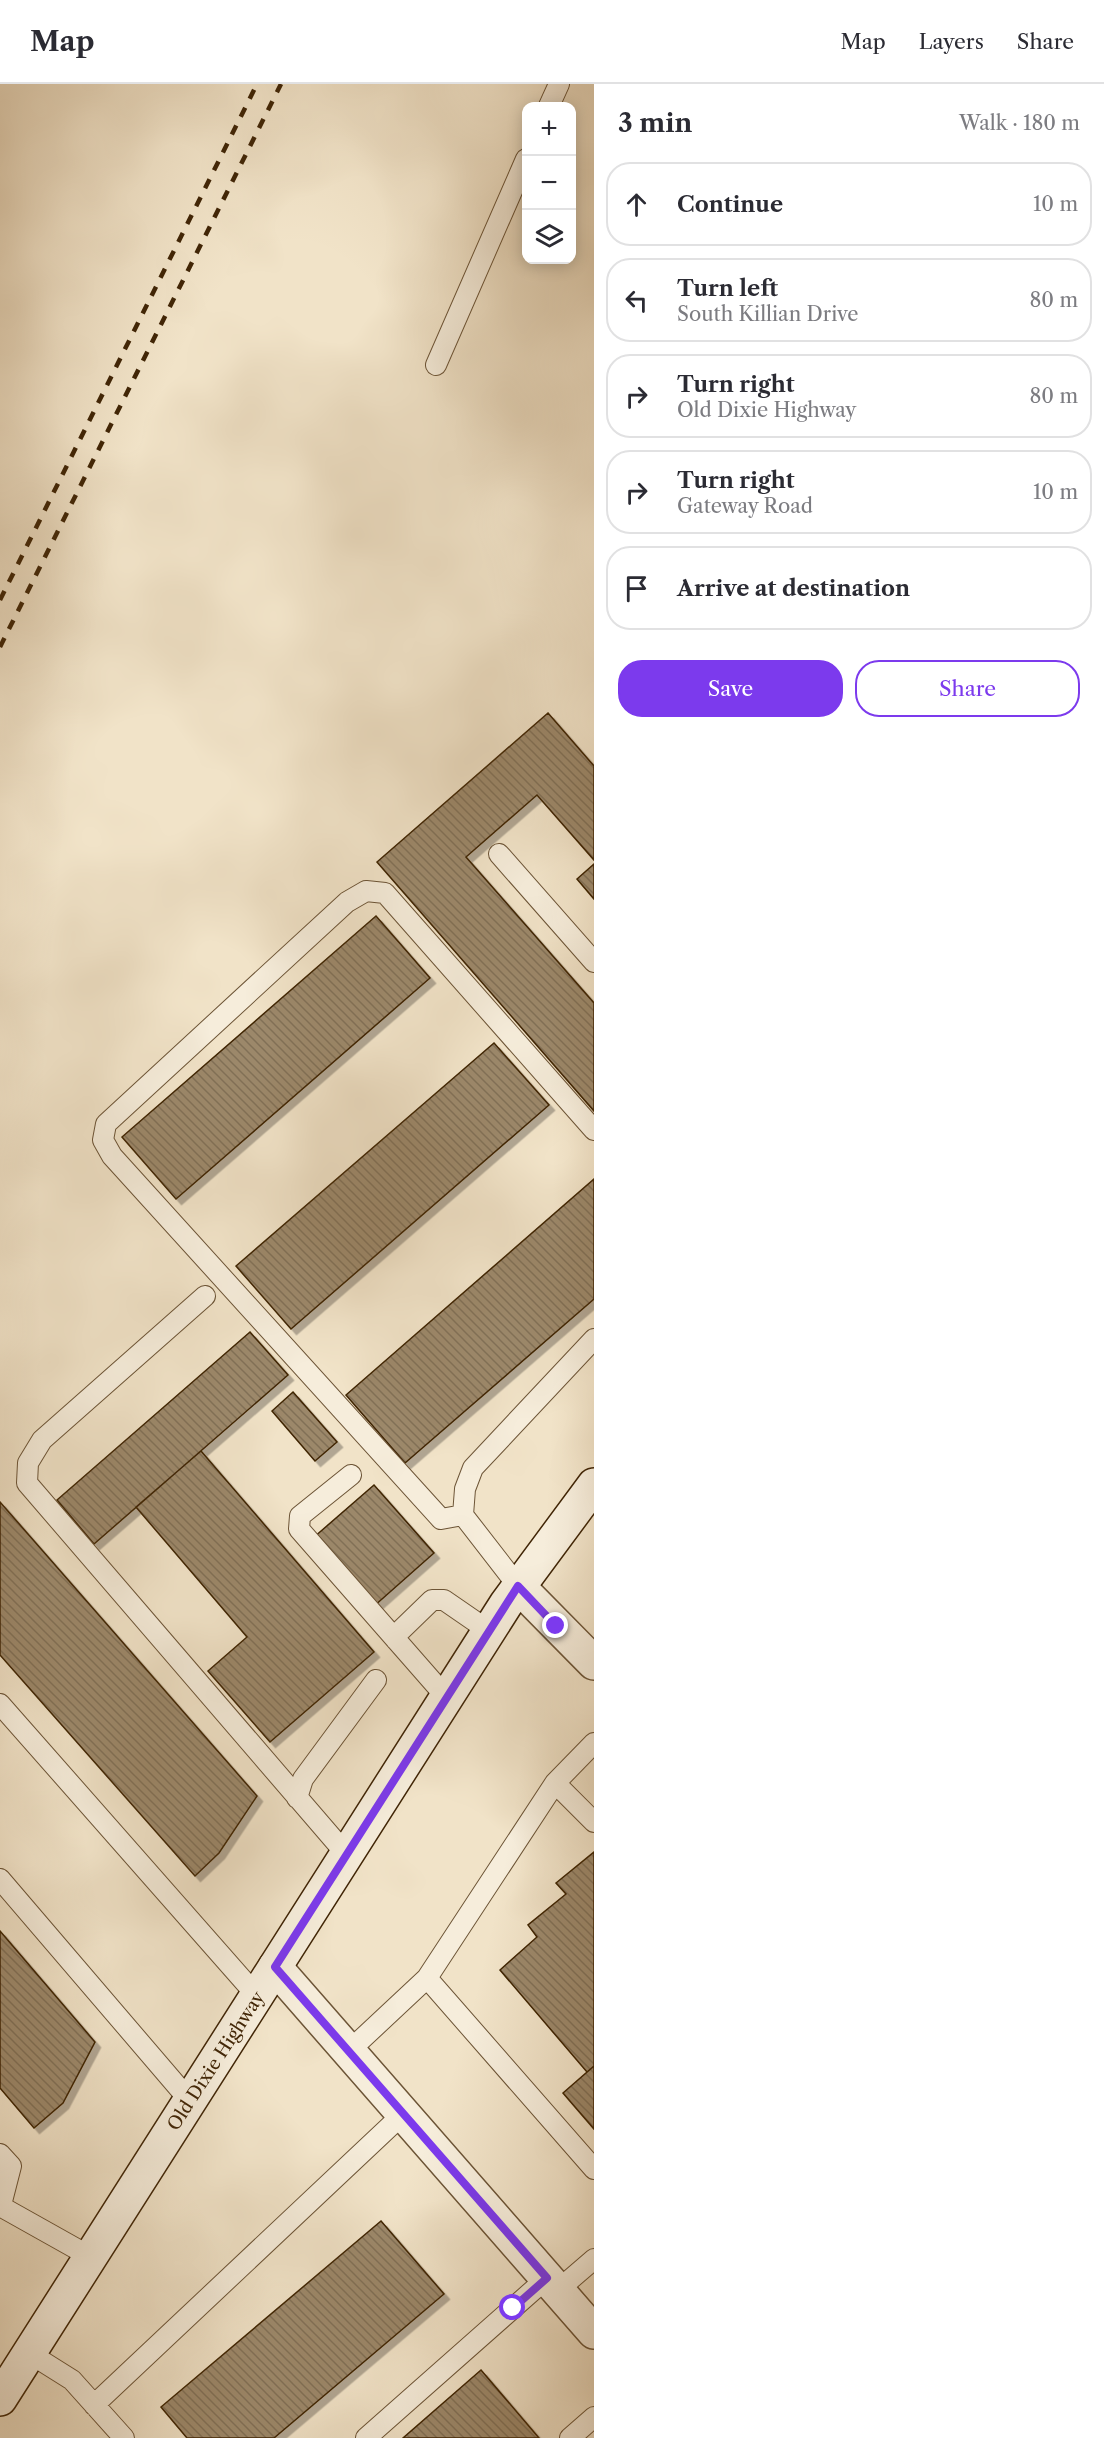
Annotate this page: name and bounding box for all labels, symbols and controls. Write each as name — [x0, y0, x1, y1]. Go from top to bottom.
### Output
text: Map — [30, 24, 94, 58]
text: Map — [841, 29, 886, 54]
text: Layers — [919, 29, 984, 54]
text: Share — [1017, 29, 1074, 54]
map controls — [522, 102, 576, 264]
button: + — [522, 102, 576, 156]
text: 3 min — [618, 107, 692, 139]
text: Walk · 180 m — [959, 111, 1080, 135]
button: − — [522, 156, 576, 210]
icon: ahead — [620, 188, 653, 221]
text: Continue — [677, 191, 783, 218]
text: 10 m — [1033, 192, 1078, 216]
button: layers — [522, 210, 576, 264]
text: Turn left — [677, 275, 778, 302]
icon: left — [620, 284, 653, 317]
text: 80 m — [1030, 288, 1078, 312]
text: South Killian Drive — [677, 302, 858, 326]
text: Turn right — [677, 371, 795, 398]
icon: right — [620, 380, 653, 413]
text: 80 m — [1030, 384, 1078, 408]
text: Old Dixie Highway — [677, 398, 856, 422]
text: Turn right — [677, 467, 795, 494]
icon: right — [620, 476, 653, 509]
text: 10 m — [1033, 480, 1078, 504]
text: Gateway Road — [677, 494, 813, 518]
icon: arrive — [620, 572, 653, 605]
text: Arrive at destination — [677, 575, 910, 602]
button: Save — [618, 660, 843, 717]
button: Share — [855, 660, 1080, 717]
route end — [542, 1612, 568, 1638]
street label: Old Dixie Highway — [163, 1986, 270, 2135]
route start — [499, 2294, 525, 2320]

